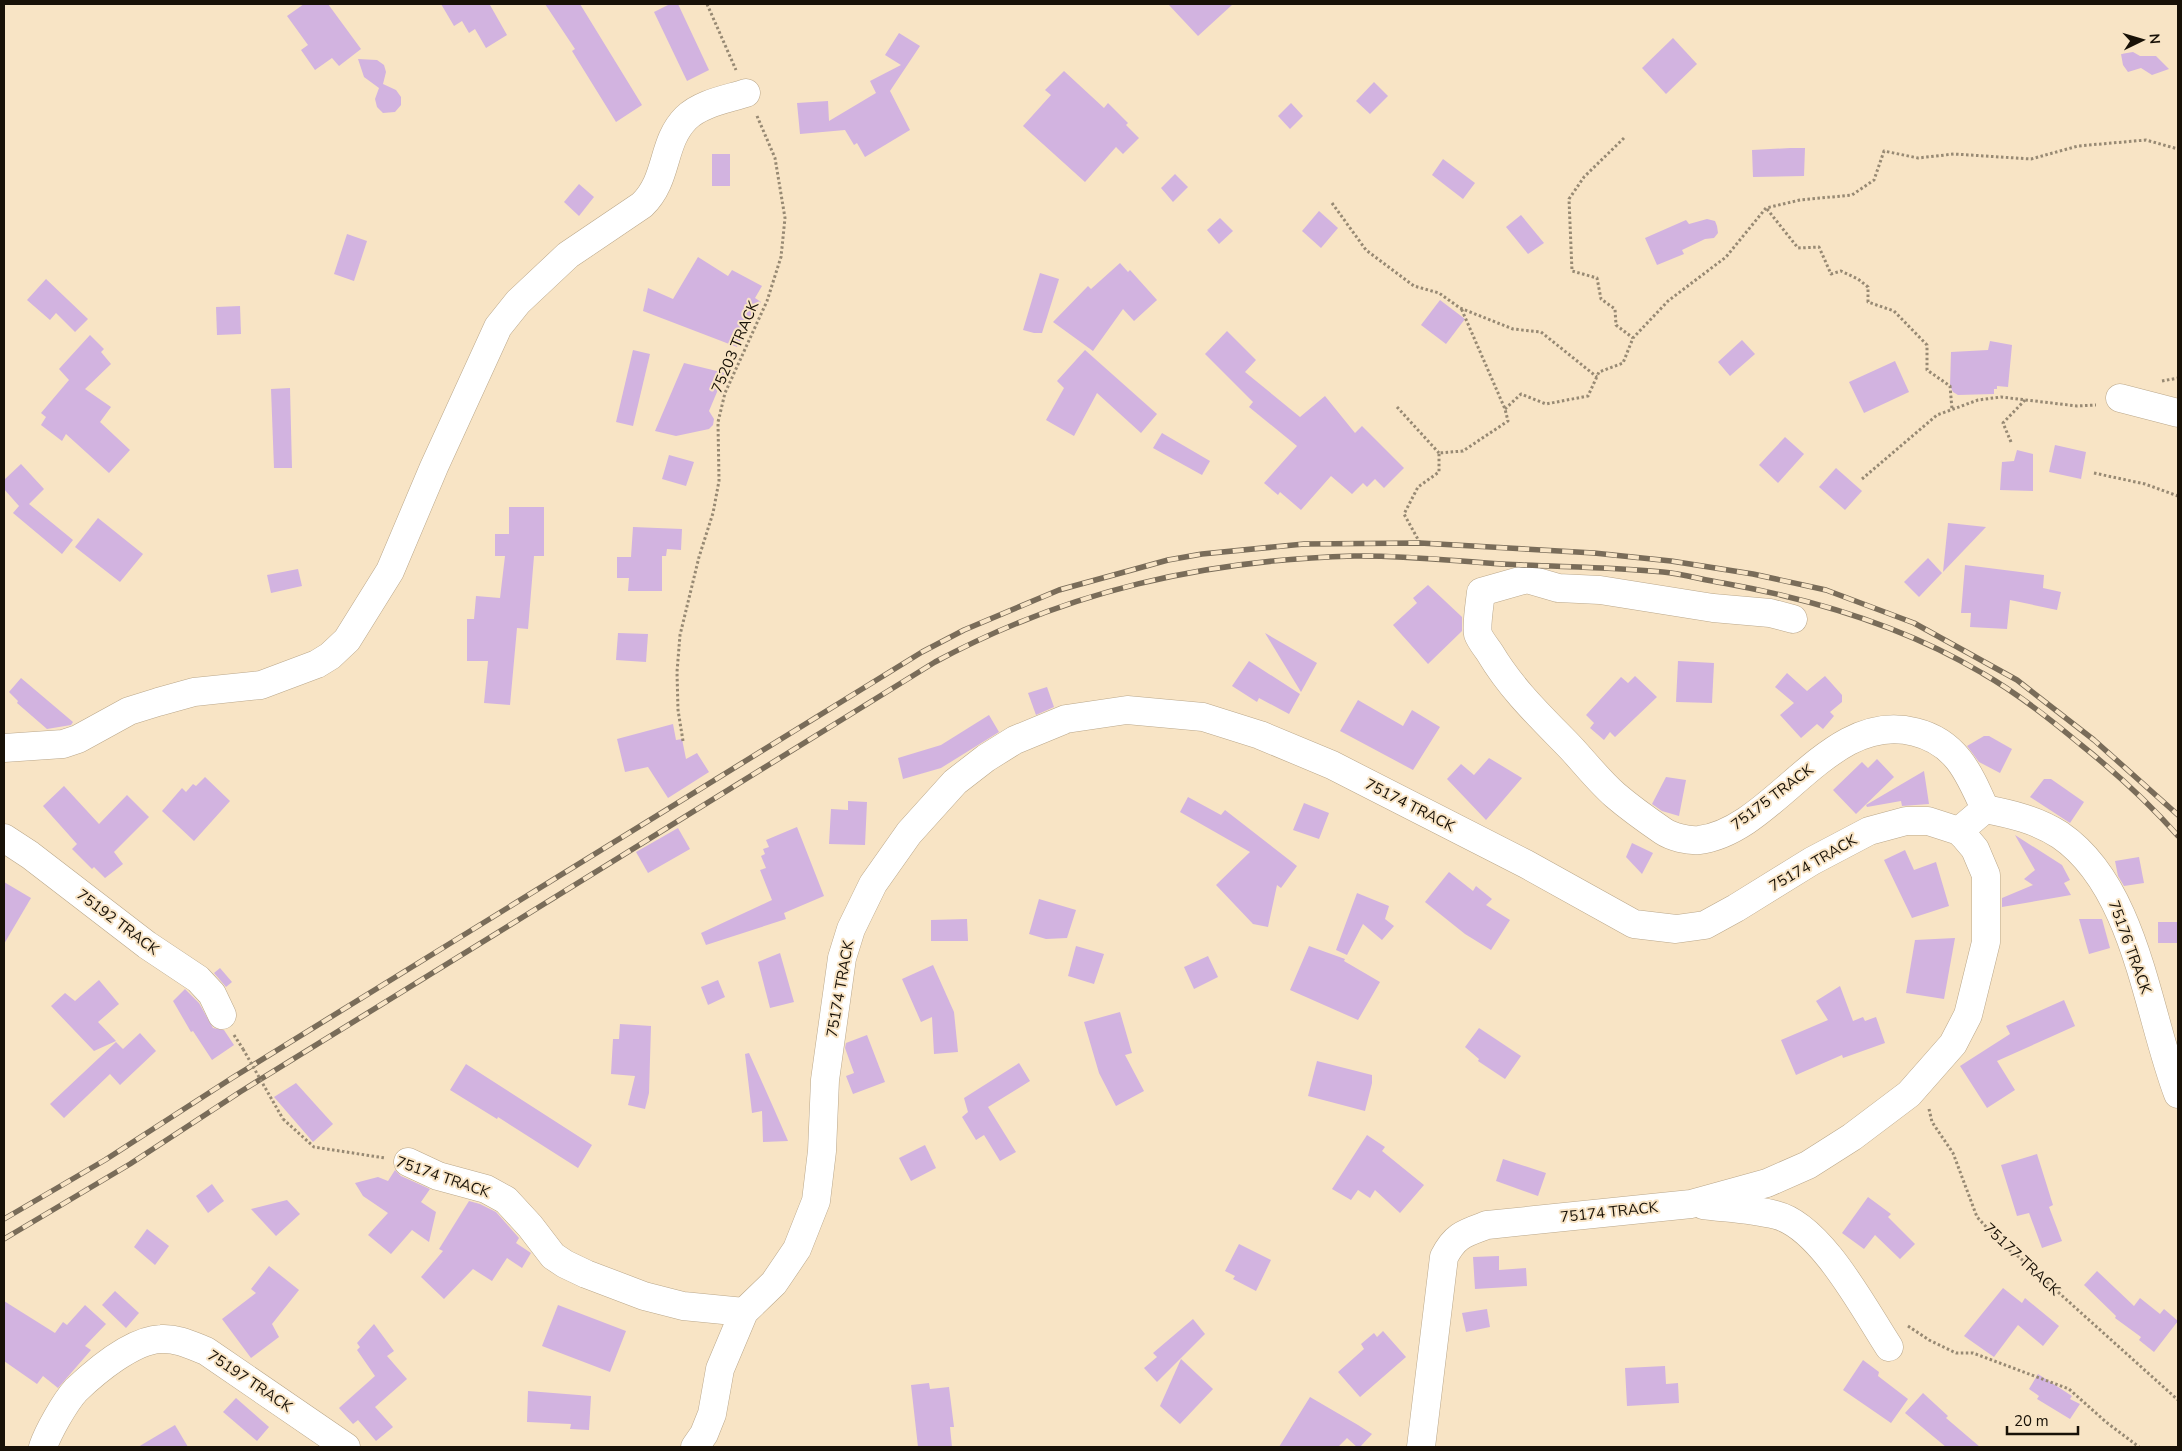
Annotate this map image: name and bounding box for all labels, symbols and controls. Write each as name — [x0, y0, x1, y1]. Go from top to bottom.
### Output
north arrow — [2117, 15, 2167, 65]
text: N — [2145, 33, 2164, 45]
street label: 75203 TRACK — [707, 297, 764, 396]
street label: 75175 TRACK — [1727, 759, 1818, 834]
street label: 75174 TRACK — [1362, 774, 1459, 836]
street label: 75174 TRACK — [1766, 830, 1861, 896]
street label: 75192 TRACK — [73, 885, 164, 960]
street label: 75176 TRACK — [2104, 898, 2156, 997]
street label: 75174 TRACK — [822, 938, 858, 1039]
street label: 75174 TRACK — [393, 1152, 493, 1203]
street label: 75174 TRACK — [1559, 1197, 1659, 1227]
street label: 75177 TRACK — [1979, 1218, 2065, 1300]
street label: 75197 TRACK — [204, 1345, 297, 1417]
scale bar — [2007, 1404, 2078, 1436]
text: 20 m — [2014, 1411, 2049, 1431]

